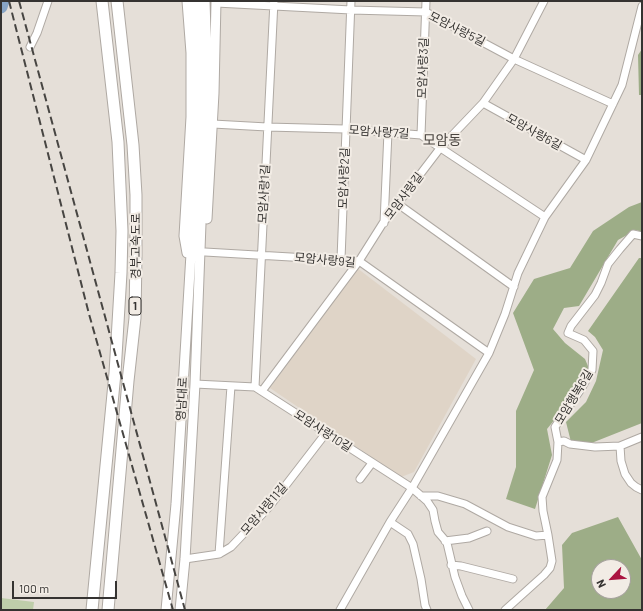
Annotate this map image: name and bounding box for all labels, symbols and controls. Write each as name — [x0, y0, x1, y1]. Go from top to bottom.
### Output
street label: 모암사랑5길 — [426, 9, 488, 49]
street label: 모암사랑3길 — [415, 37, 431, 99]
street label: 모암사랑6길 — [504, 111, 564, 153]
street label: 모암사랑7길 — [348, 123, 410, 141]
district label: 모암동 — [423, 132, 461, 148]
street label: 모암사랑2길 — [336, 147, 352, 209]
street label: 모암사랑1길 — [255, 164, 273, 224]
street label: 모암사랑길 — [382, 170, 426, 222]
street label: 경부고속도로 — [129, 213, 143, 279]
street label: 모암사랑9길 — [294, 250, 356, 270]
road number: 1 — [129, 297, 141, 315]
street label: 모암행복6길 — [552, 367, 596, 427]
street label: 영남대로 — [174, 377, 190, 421]
street label: 모암사랑10길 — [291, 407, 355, 455]
street label: 모암사랑11길 — [238, 480, 290, 538]
north arrow — [591, 559, 631, 599]
scale bar — [14, 573, 119, 599]
text: N — [593, 578, 608, 590]
text: 100 m — [19, 581, 49, 595]

